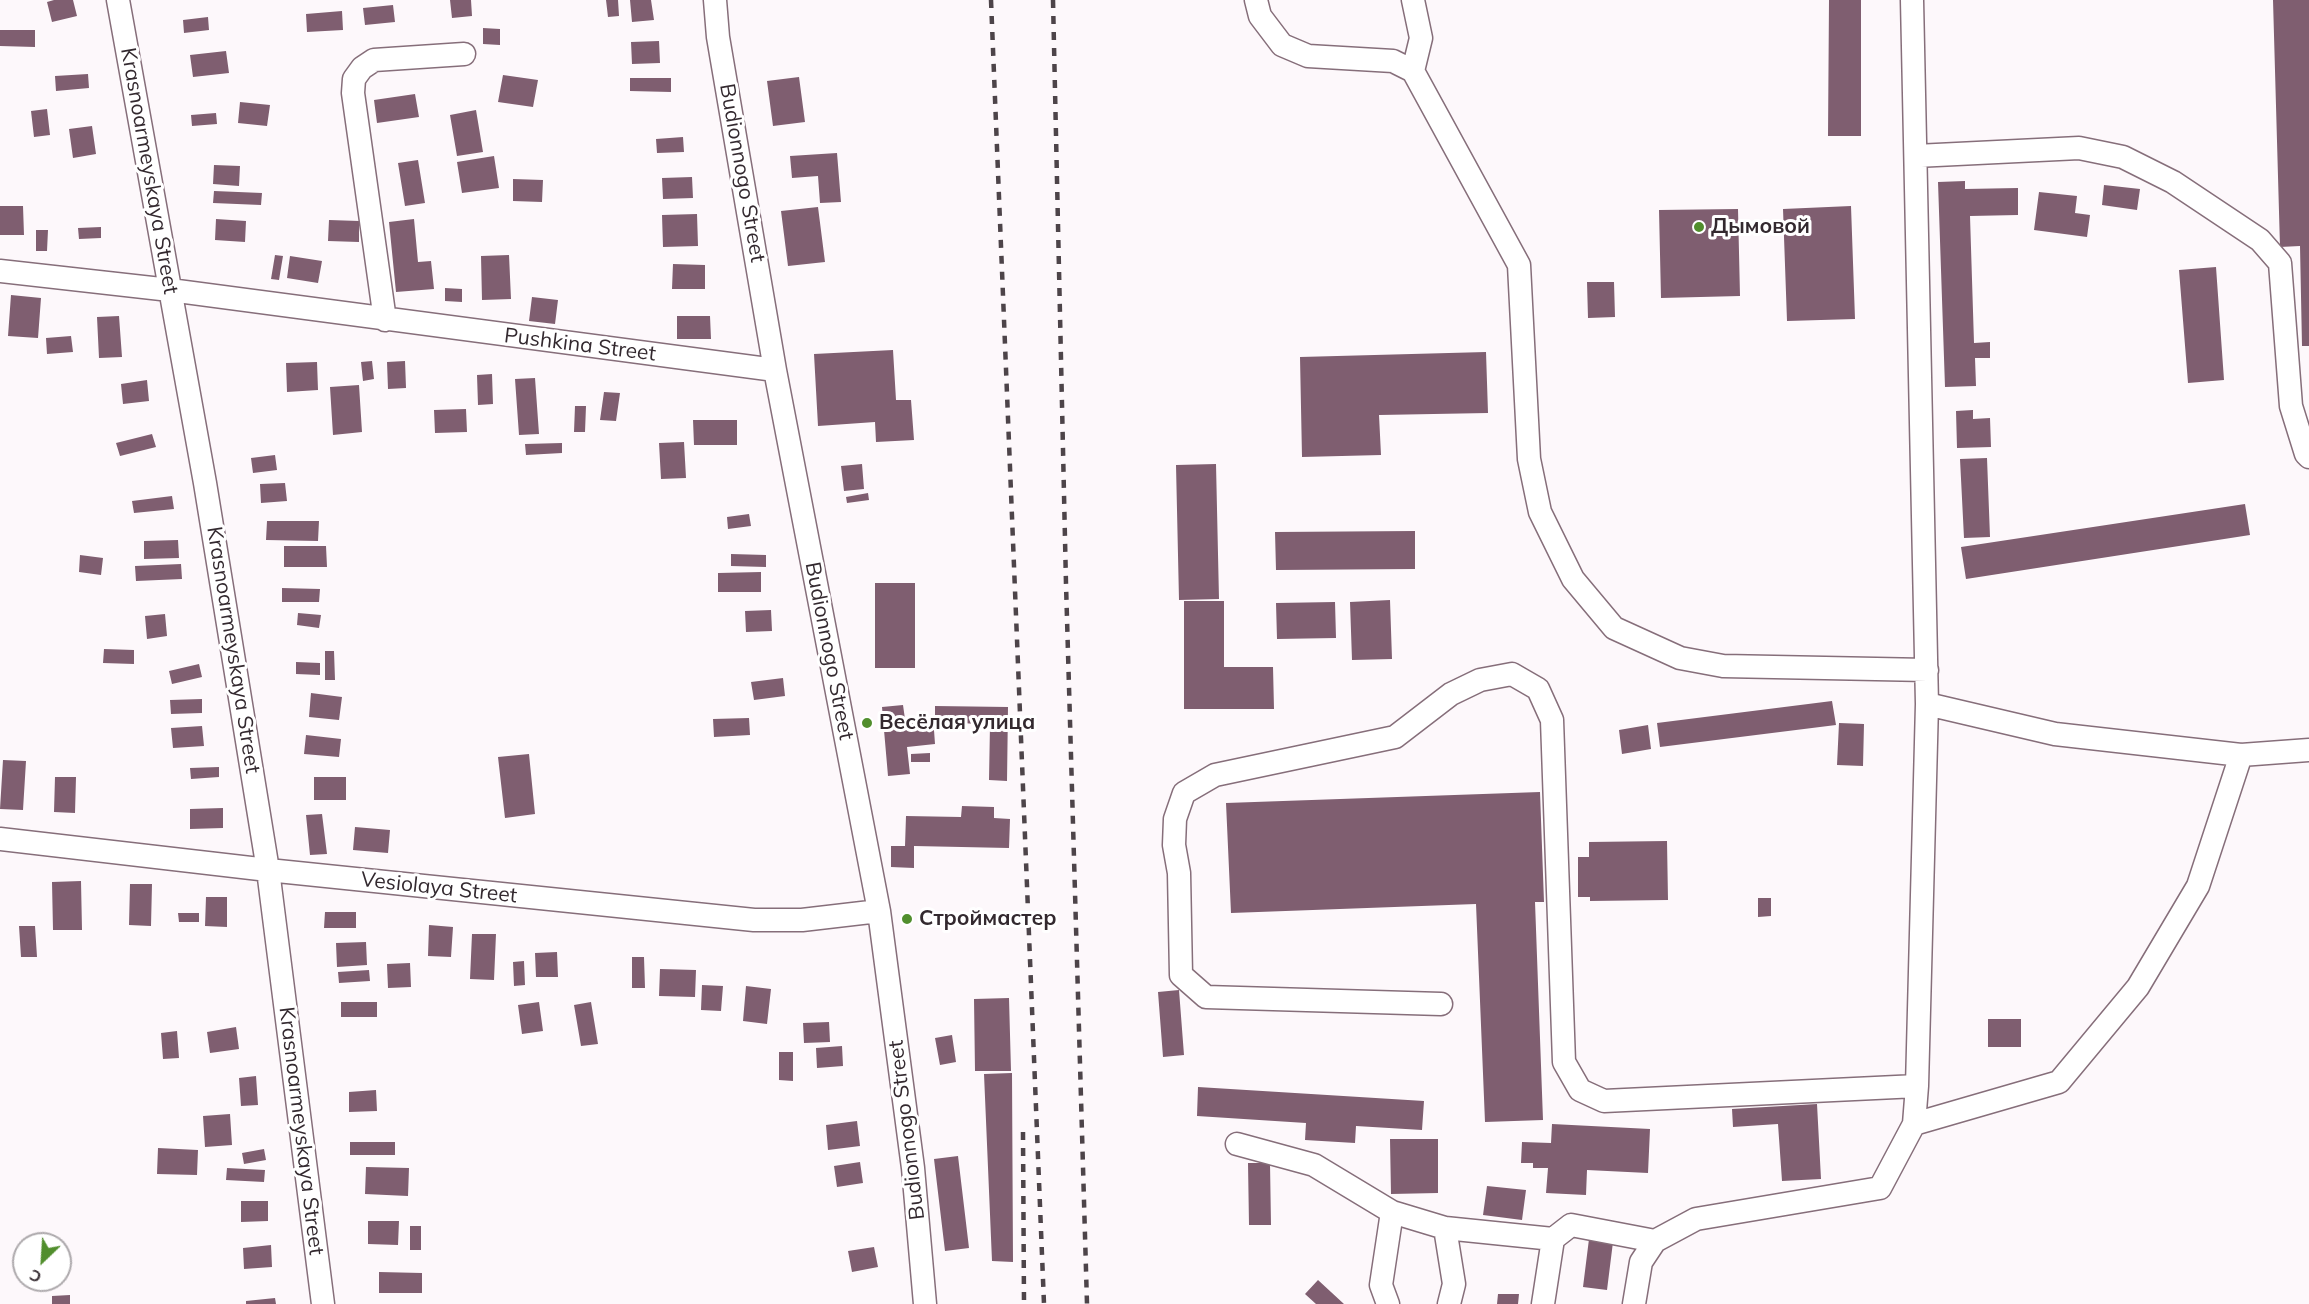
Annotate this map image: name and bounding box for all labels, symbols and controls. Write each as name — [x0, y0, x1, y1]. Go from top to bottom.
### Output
street label: Krasnoarmeyskaya Street — [115, 46, 183, 296]
street label: Budionnogo Street — [714, 82, 770, 264]
place label: Дымовой — [1711, 214, 1810, 240]
marker: Дымовой — [1692, 220, 1706, 234]
street label: Pushkina Street — [503, 323, 657, 367]
street label: Krasnoarmeyskaya Street — [201, 525, 265, 775]
street label: Budionnogo Street — [799, 560, 859, 742]
place label: Весёлая улица — [879, 710, 1035, 736]
marker: Весёлая улица — [860, 716, 874, 730]
street label: Vesiolaya Street — [360, 867, 518, 909]
place label: Строймастер — [919, 906, 1057, 932]
marker: Строймастер — [900, 912, 914, 926]
street label: Krasnoarmeyskaya Street — [273, 1006, 329, 1256]
street label: Budionnogo Street — [883, 1039, 931, 1221]
north arrow — [12, 1232, 72, 1292]
text: С — [26, 1265, 44, 1288]

